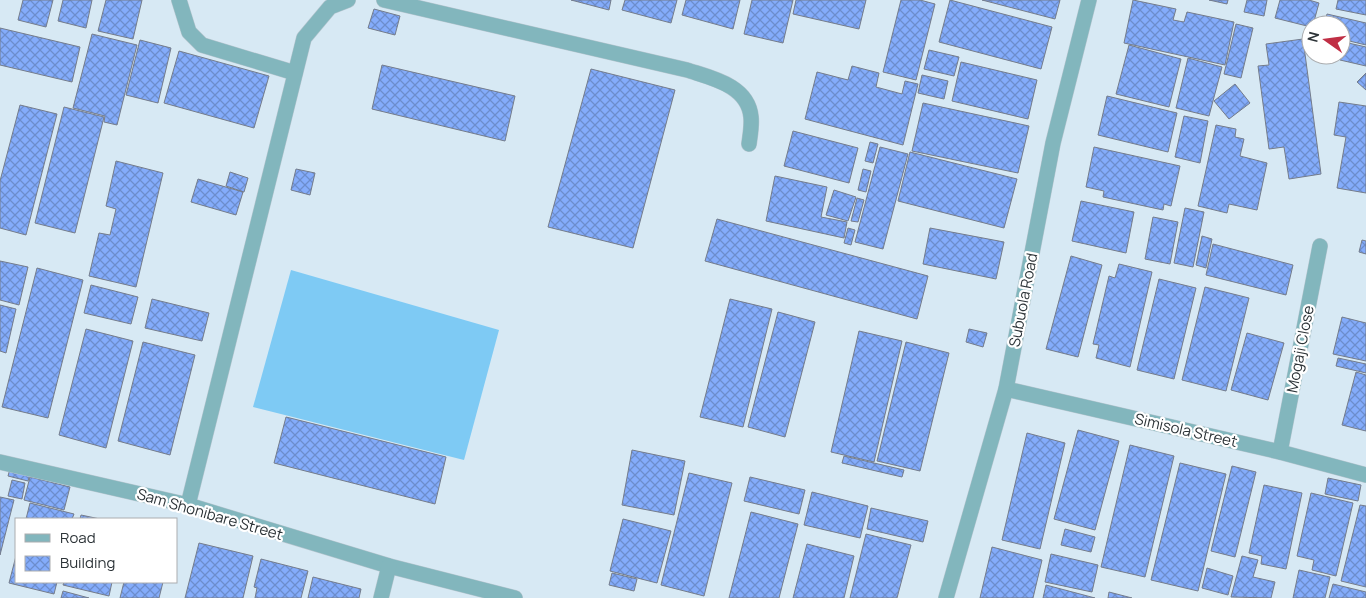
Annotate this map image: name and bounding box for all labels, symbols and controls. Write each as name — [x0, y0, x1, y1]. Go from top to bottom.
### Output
north arrow — [1301, 15, 1351, 65]
text: N — [1302, 30, 1323, 44]
street label: Subuola Road — [1004, 251, 1042, 349]
street label: Mogaji Close — [1281, 303, 1319, 395]
street label: Simisola Street — [1133, 408, 1239, 452]
street label: Sam Shonibare Street — [135, 483, 285, 545]
legend — [15, 518, 178, 583]
text: Road — [60, 527, 96, 548]
text: Building — [60, 552, 115, 573]

